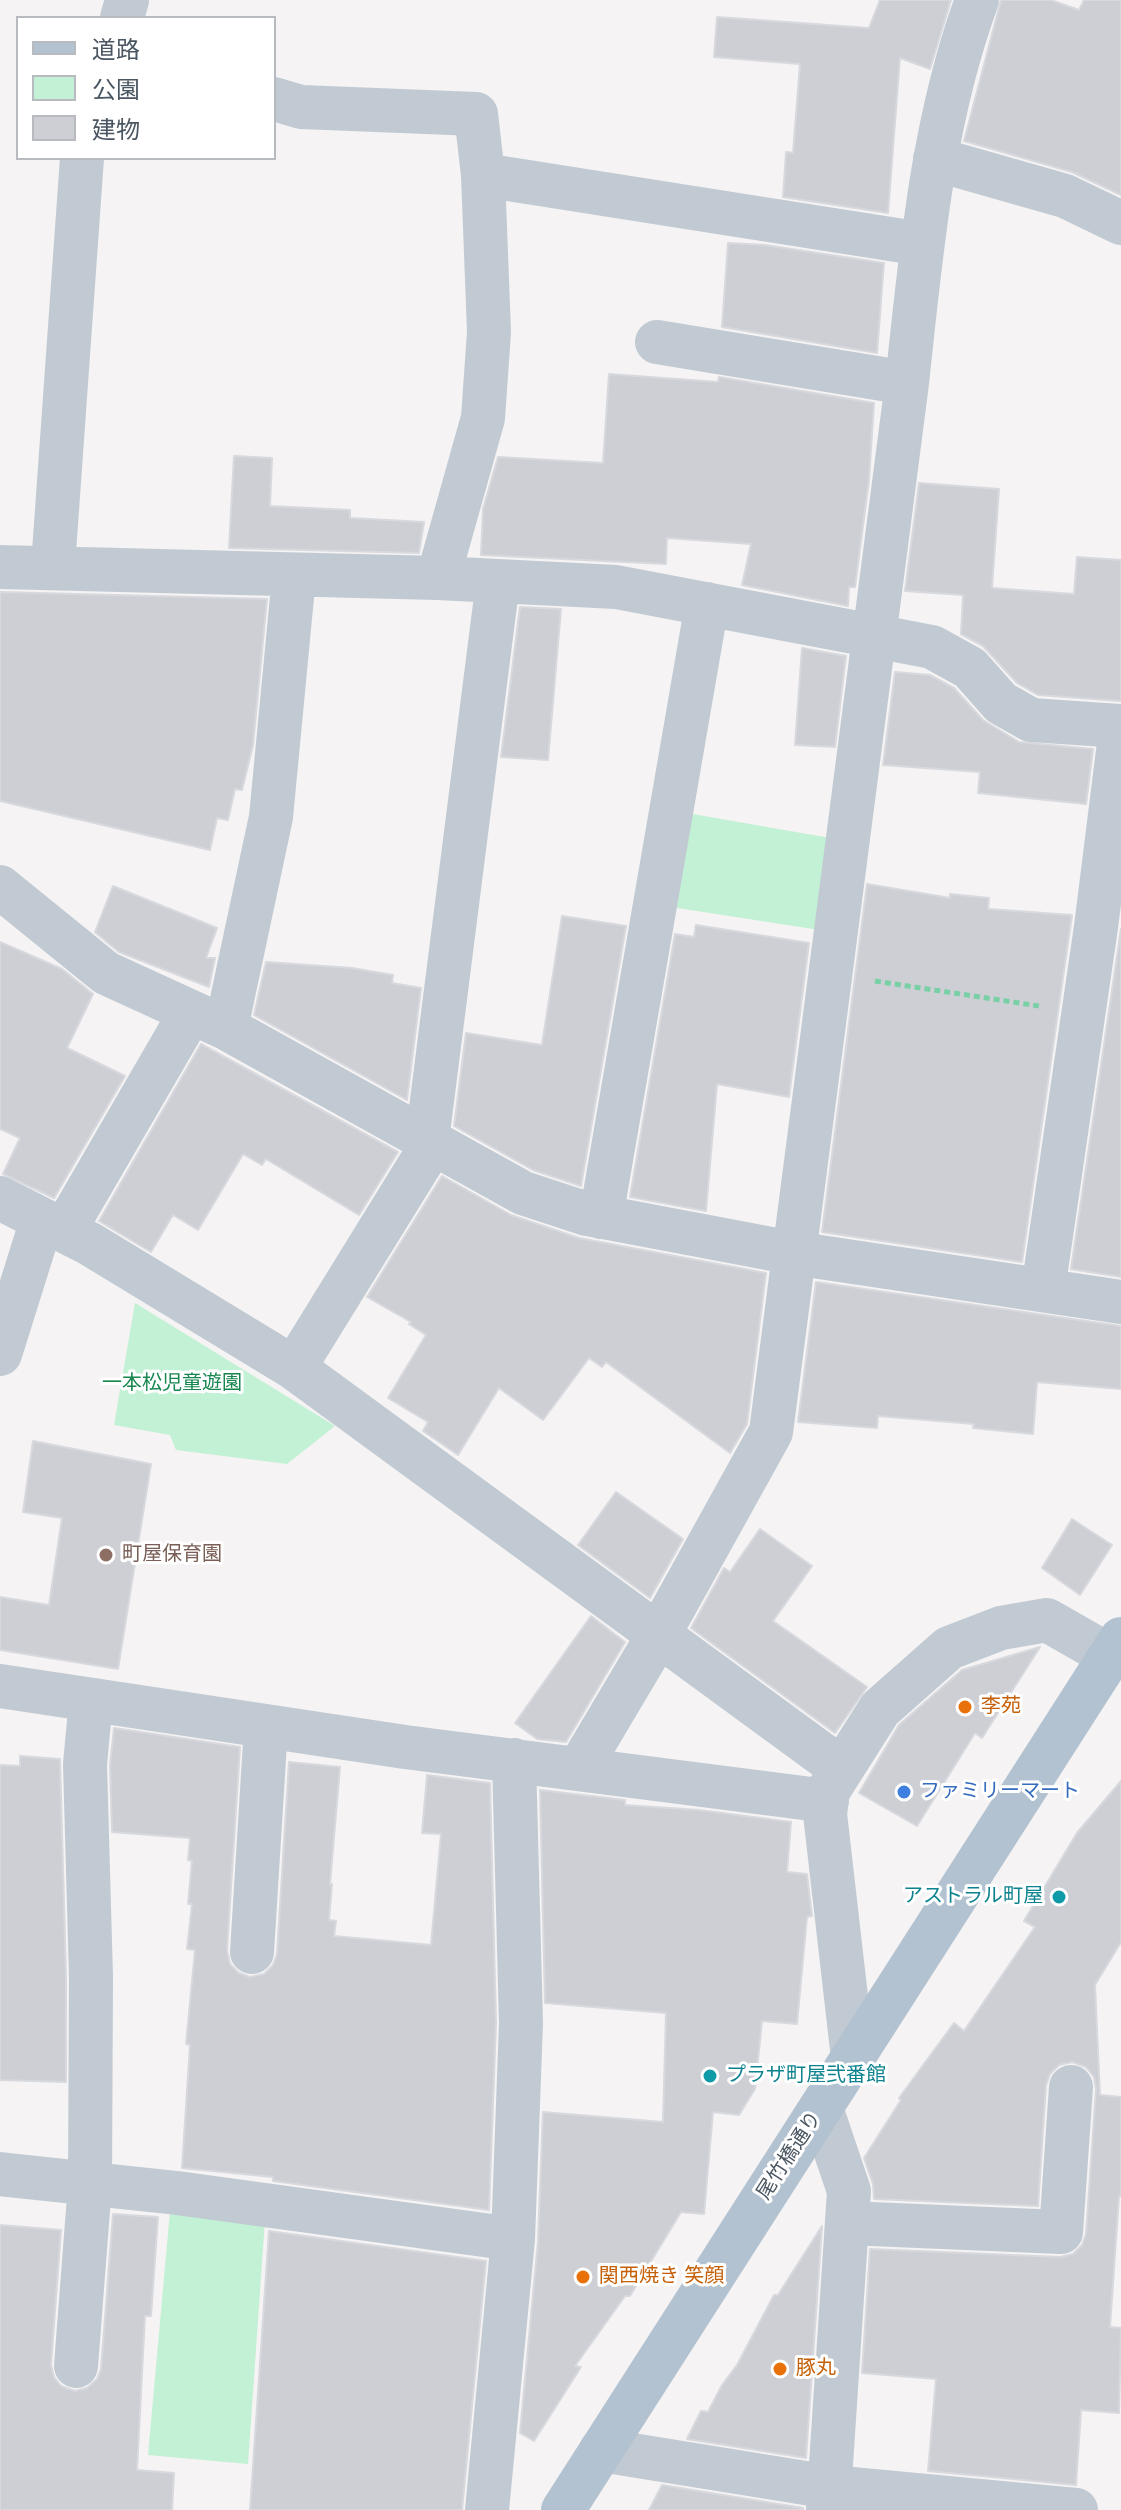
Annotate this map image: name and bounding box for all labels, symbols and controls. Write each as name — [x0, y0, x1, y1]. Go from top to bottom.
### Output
legend — [16, 16, 276, 160]
text: 道路 — [92, 33, 140, 66]
text: 公園 — [92, 73, 140, 106]
text: 建物 — [92, 113, 140, 146]
park label: 一本松児童遊園 — [102, 1372, 242, 1396]
place label: 町屋保育園 — [122, 1543, 222, 1567]
marker: 町屋保育園 — [97, 1546, 115, 1564]
place label: 李苑 — [981, 1695, 1021, 1719]
marker: 李苑 — [956, 1698, 974, 1716]
place label: ファミリーマート — [920, 1780, 1080, 1804]
marker: ファミリーマート — [895, 1783, 913, 1801]
place label: アストラル町屋 — [903, 1885, 1043, 1909]
marker: アストラル町屋 — [1050, 1888, 1068, 1906]
place label: プラザ町屋弐番館 — [726, 2064, 886, 2088]
marker: プラザ町屋弐番館 — [701, 2067, 719, 2085]
street label: 尾竹橋通り — [753, 2108, 827, 2204]
place label: 関西焼き 笑顔 — [599, 2265, 724, 2289]
marker: 関西焼き 笑顔 — [574, 2268, 592, 2286]
place label: 豚丸 — [796, 2357, 836, 2381]
marker: 豚丸 — [771, 2360, 789, 2378]

